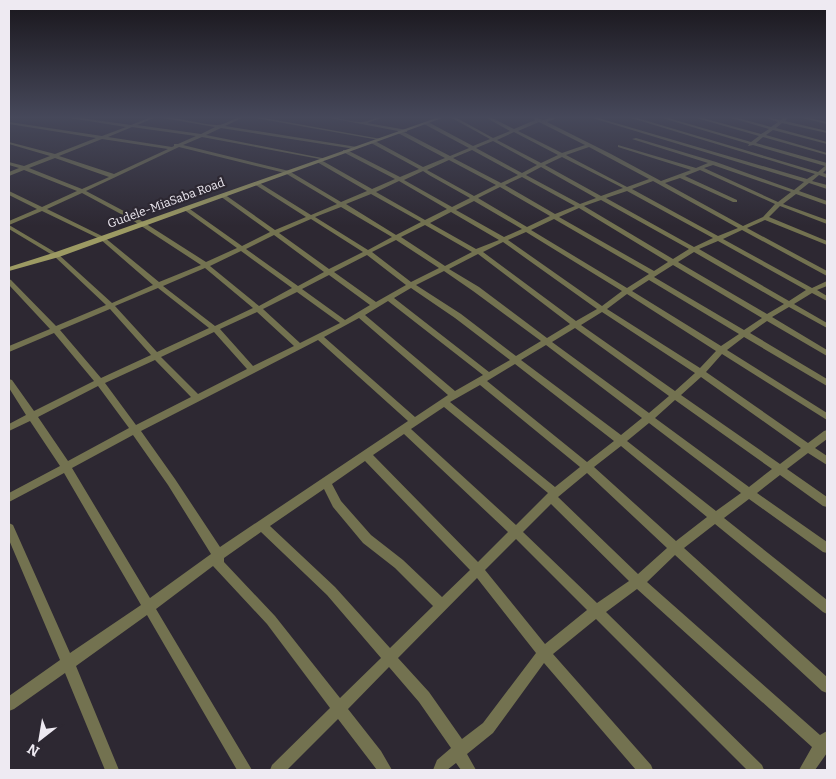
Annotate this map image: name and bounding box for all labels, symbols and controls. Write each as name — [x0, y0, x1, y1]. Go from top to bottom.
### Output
street label: Gudele-MiaSaba Road — [106, 175, 226, 231]
north arrow — [15, 714, 65, 764]
text: N — [24, 740, 43, 760]

